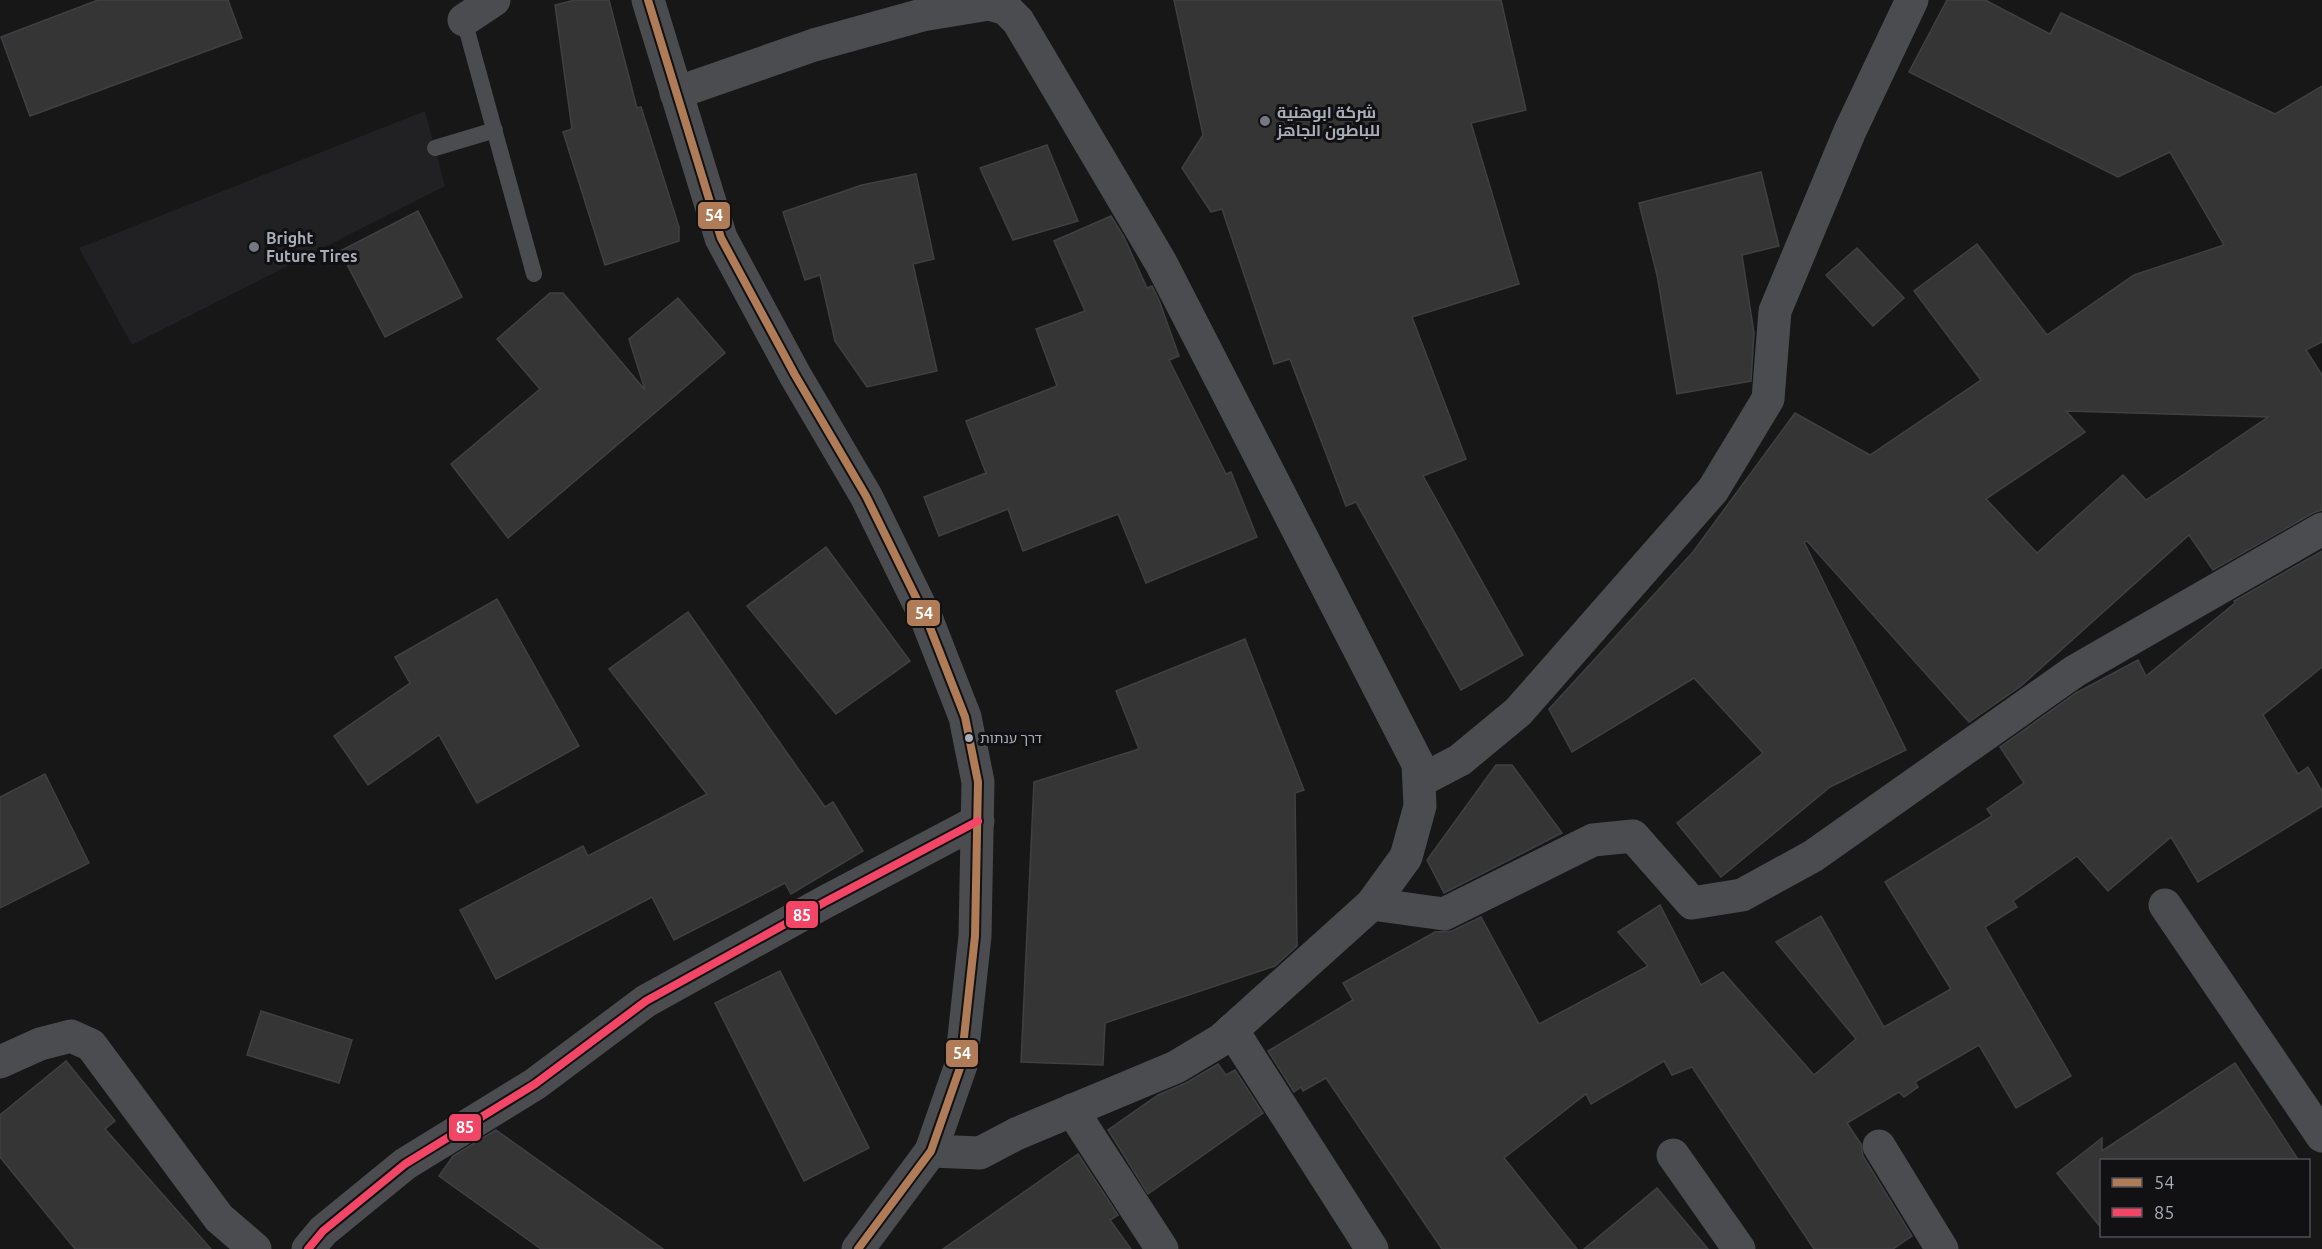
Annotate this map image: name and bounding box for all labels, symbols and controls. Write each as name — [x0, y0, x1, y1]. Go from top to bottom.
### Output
place label: شركة ابوهنية للباطون الجاهز — [1276, 103, 1380, 140]
marker: شركة ابوهنية للباطون الجاهز — [1258, 114, 1272, 128]
line badge: 54 — [697, 201, 731, 230]
text: 54 — [705, 206, 723, 224]
place label: Bright Future Tires — [266, 229, 357, 265]
marker: Bright Future Tires — [247, 240, 261, 254]
line badge: 54 — [906, 599, 941, 627]
text: 54 — [915, 604, 933, 622]
place label: דרך ענתות — [980, 730, 1042, 746]
marker: דרך ענתות — [963, 732, 975, 744]
line badge: 85 — [785, 900, 819, 929]
text: 85 — [793, 906, 811, 924]
line badge: 54 — [945, 1039, 979, 1068]
text: 54 — [953, 1044, 971, 1062]
line badge: 85 — [448, 1113, 482, 1142]
text: 85 — [456, 1118, 474, 1136]
legend — [2100, 1159, 2310, 1237]
text: 54 — [2154, 1172, 2174, 1192]
text: 85 — [2154, 1202, 2174, 1222]

